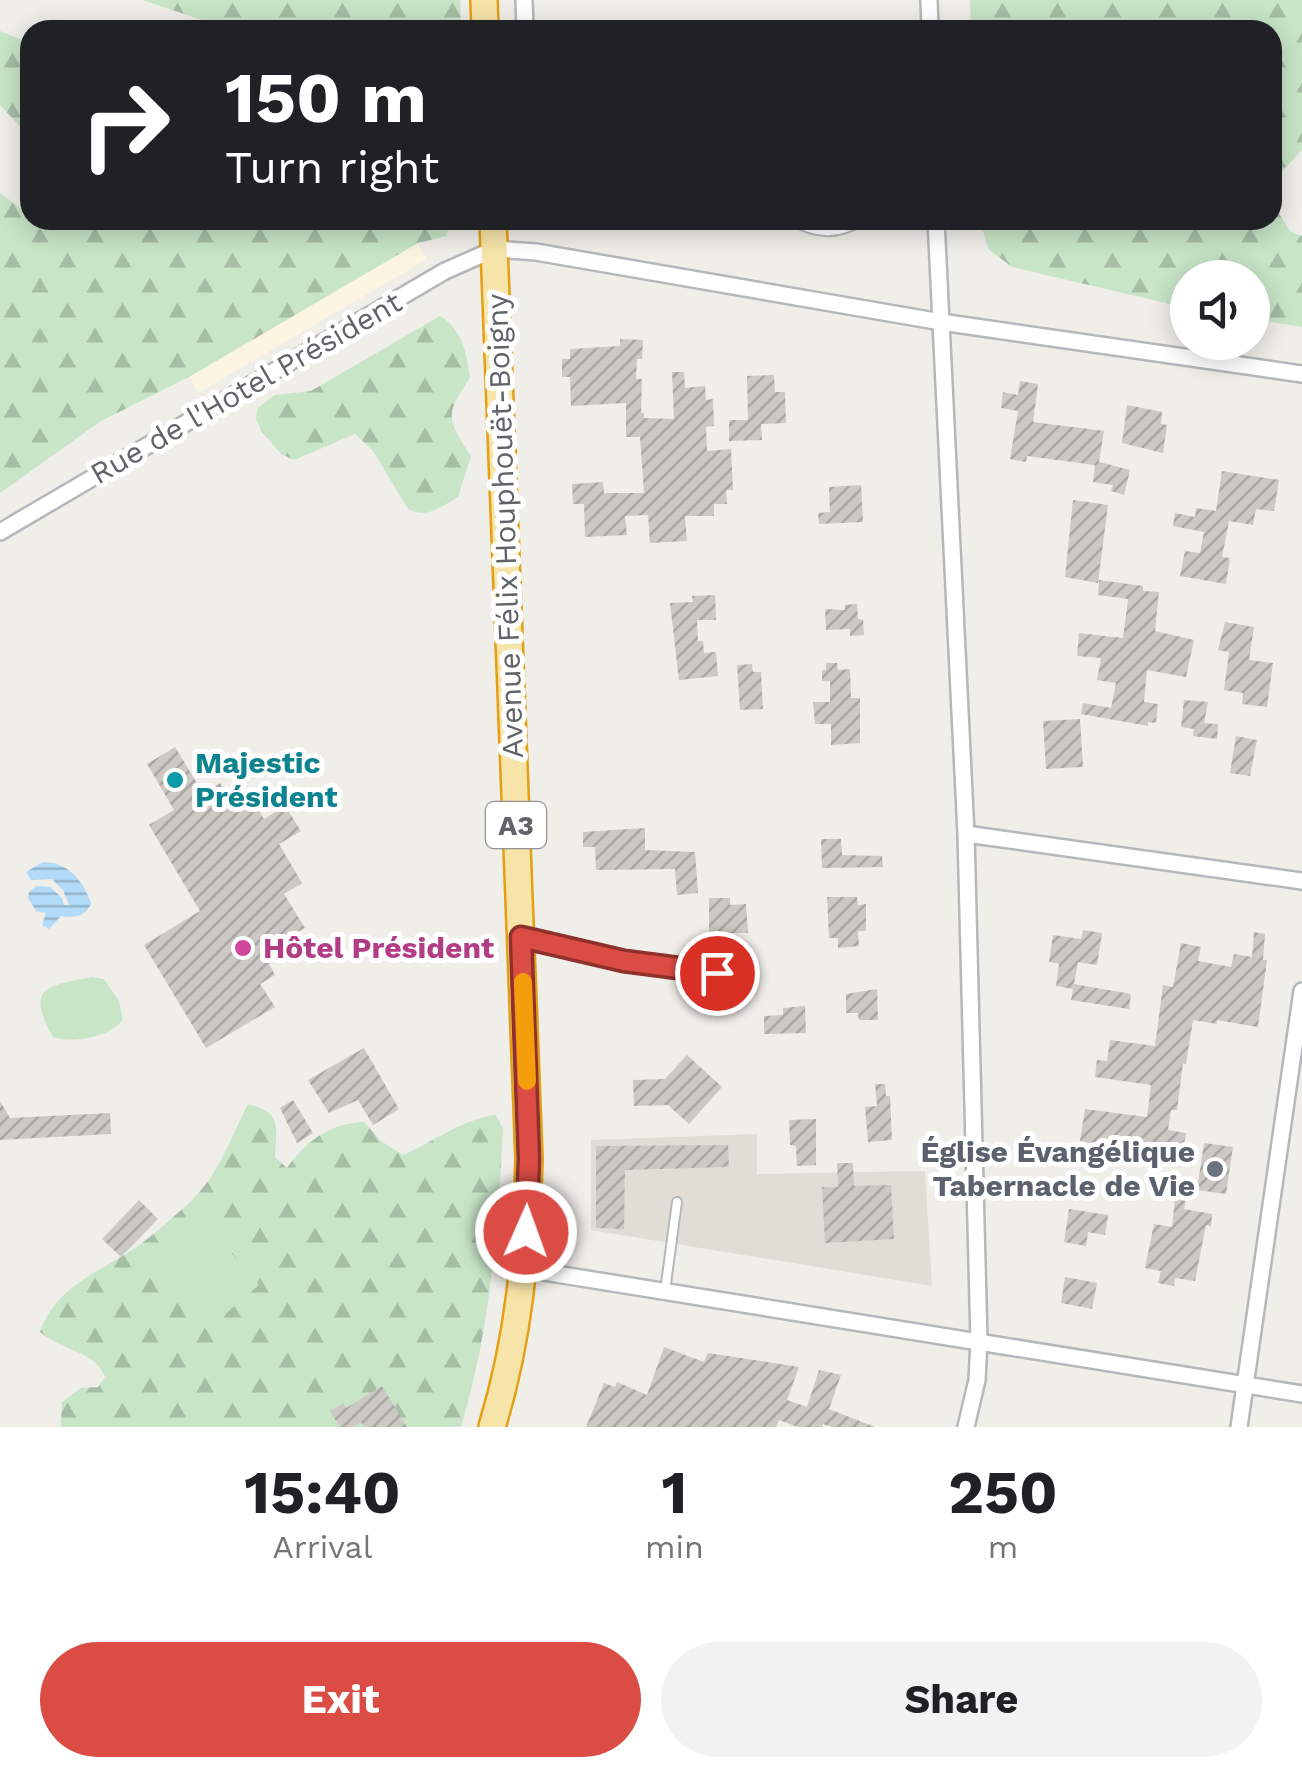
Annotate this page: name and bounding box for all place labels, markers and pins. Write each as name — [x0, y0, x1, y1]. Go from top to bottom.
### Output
place label: Majestic Président — [195, 745, 338, 814]
marker: Majestic Président — [164, 769, 186, 791]
place label: Hôtel Président — [263, 930, 494, 965]
pin — [675, 931, 760, 1016]
marker: Hôtel Président — [232, 937, 254, 959]
place label: Église Évangélique Tabernacle de Vie — [920, 1134, 1195, 1203]
marker: Église Évangélique Tabernacle de Vie — [1204, 1158, 1226, 1180]

